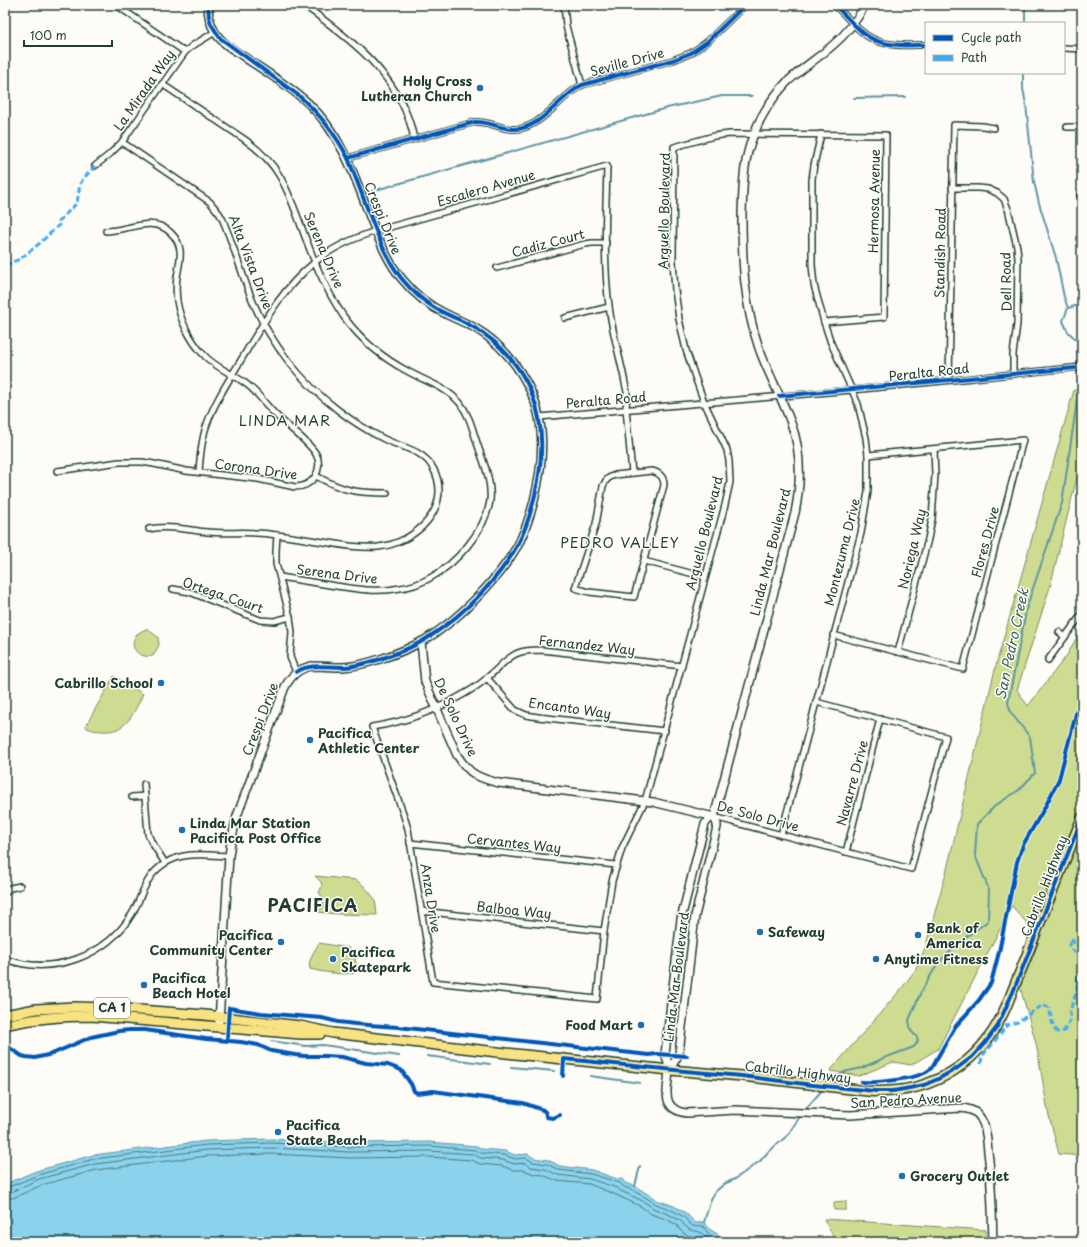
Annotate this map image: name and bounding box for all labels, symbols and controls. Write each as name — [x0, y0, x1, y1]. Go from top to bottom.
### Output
scale bar — [24, 22, 112, 48]
legend — [925, 22, 1065, 74]
text: 100 m — [30, 26, 67, 44]
text: Cycle path — [961, 28, 1022, 46]
street label: Seville Drive — [588, 43, 666, 80]
street label: La Mirada Way — [108, 45, 179, 134]
text: Path — [961, 48, 987, 66]
place label: Holy Cross Lutheran Church — [361, 71, 472, 105]
marker: Holy Cross Lutheran Church — [475, 83, 485, 93]
street label: Hermosa Avenue — [863, 149, 884, 253]
street label: Arguello Boulevard — [653, 152, 674, 270]
street label: Escalero Avenue — [435, 164, 537, 211]
street label: Crespi Drive — [360, 179, 407, 257]
street label: Standish Road — [929, 207, 950, 298]
street label: Serena Drive — [300, 209, 349, 291]
street label: Alta Vista Drive — [225, 212, 278, 312]
street label: Cadiz Court — [509, 224, 586, 261]
street label: Dell Road — [995, 252, 1016, 312]
street label: Peralta Road — [888, 358, 970, 385]
street label: Peralta Road — [565, 386, 647, 412]
district label: LINDA MAR — [239, 410, 331, 431]
street label: Corona Drive — [213, 453, 299, 484]
street label: Arguello Boulevard — [680, 474, 727, 592]
street label: Linda Mar Boulevard — [744, 486, 795, 618]
street label: Montezuma Drive — [819, 496, 864, 608]
street label: Flores Drive — [966, 504, 1003, 580]
street label: Noriega Way — [893, 507, 930, 591]
district label: PEDRO VALLEY — [560, 532, 680, 553]
street label: Serena Drive — [295, 559, 379, 588]
street label: Ortega Court — [180, 572, 266, 617]
water label: San Pedro Creek — [989, 585, 1034, 702]
street label: Fernandez Way — [538, 630, 636, 659]
place label: Cabrillo School — [55, 673, 153, 692]
street label: De Solo Drive — [430, 674, 483, 759]
marker: Cabrillo School — [156, 678, 166, 688]
street label: Crespi Drive — [237, 679, 282, 758]
street label: Encanto Way — [528, 692, 613, 723]
place label: Pacifica Athletic Center — [317, 723, 420, 757]
marker: Pacifica Athletic Center — [305, 735, 315, 745]
street label: Navarre Drive — [831, 738, 872, 828]
street label: De Solo Drive — [715, 795, 802, 836]
place label: Linda Mar Station Pacifica Post Office — [190, 813, 321, 847]
marker: Linda Mar Station Pacifica Post Office — [177, 825, 187, 835]
street label: Cervantes Way — [466, 828, 562, 857]
street label: Cabrillo Highway — [1015, 832, 1072, 939]
street label: Anza Drive — [417, 862, 446, 934]
district label: PACIFICA — [268, 892, 358, 918]
street label: Balboa Way — [476, 896, 552, 923]
street label: Linda Mar Boulevard — [658, 911, 693, 1043]
place label: Bank of America — [925, 918, 982, 952]
place label: Safeway — [768, 922, 825, 941]
place label: Pacifica Community Center — [150, 925, 273, 959]
marker: Safeway — [755, 927, 765, 937]
marker: Bank of America — [913, 930, 923, 940]
marker: Pacifica Community Center — [276, 937, 286, 947]
place label: Pacifica Skatepark — [341, 942, 412, 976]
place label: Anytime Fitness — [884, 949, 988, 968]
marker: Pacifica Skatepark — [328, 954, 338, 964]
marker: Anytime Fitness — [871, 954, 881, 964]
place label: Pacifica Beach Hotel — [152, 968, 231, 1002]
marker: Pacifica Beach Hotel — [139, 980, 149, 990]
road number: CA 1 — [94, 998, 130, 1018]
place label: Food Mart — [565, 1015, 633, 1034]
marker: Food Mart — [636, 1020, 646, 1030]
street label: Cabrillo Highway — [744, 1056, 852, 1087]
street label: San Pedro Avenue — [850, 1087, 962, 1112]
place label: Pacifica State Beach — [286, 1115, 367, 1149]
marker: Pacifica State Beach — [273, 1127, 283, 1137]
place label: Grocery Outlet — [910, 1166, 1009, 1185]
marker: Grocery Outlet — [897, 1171, 907, 1181]

